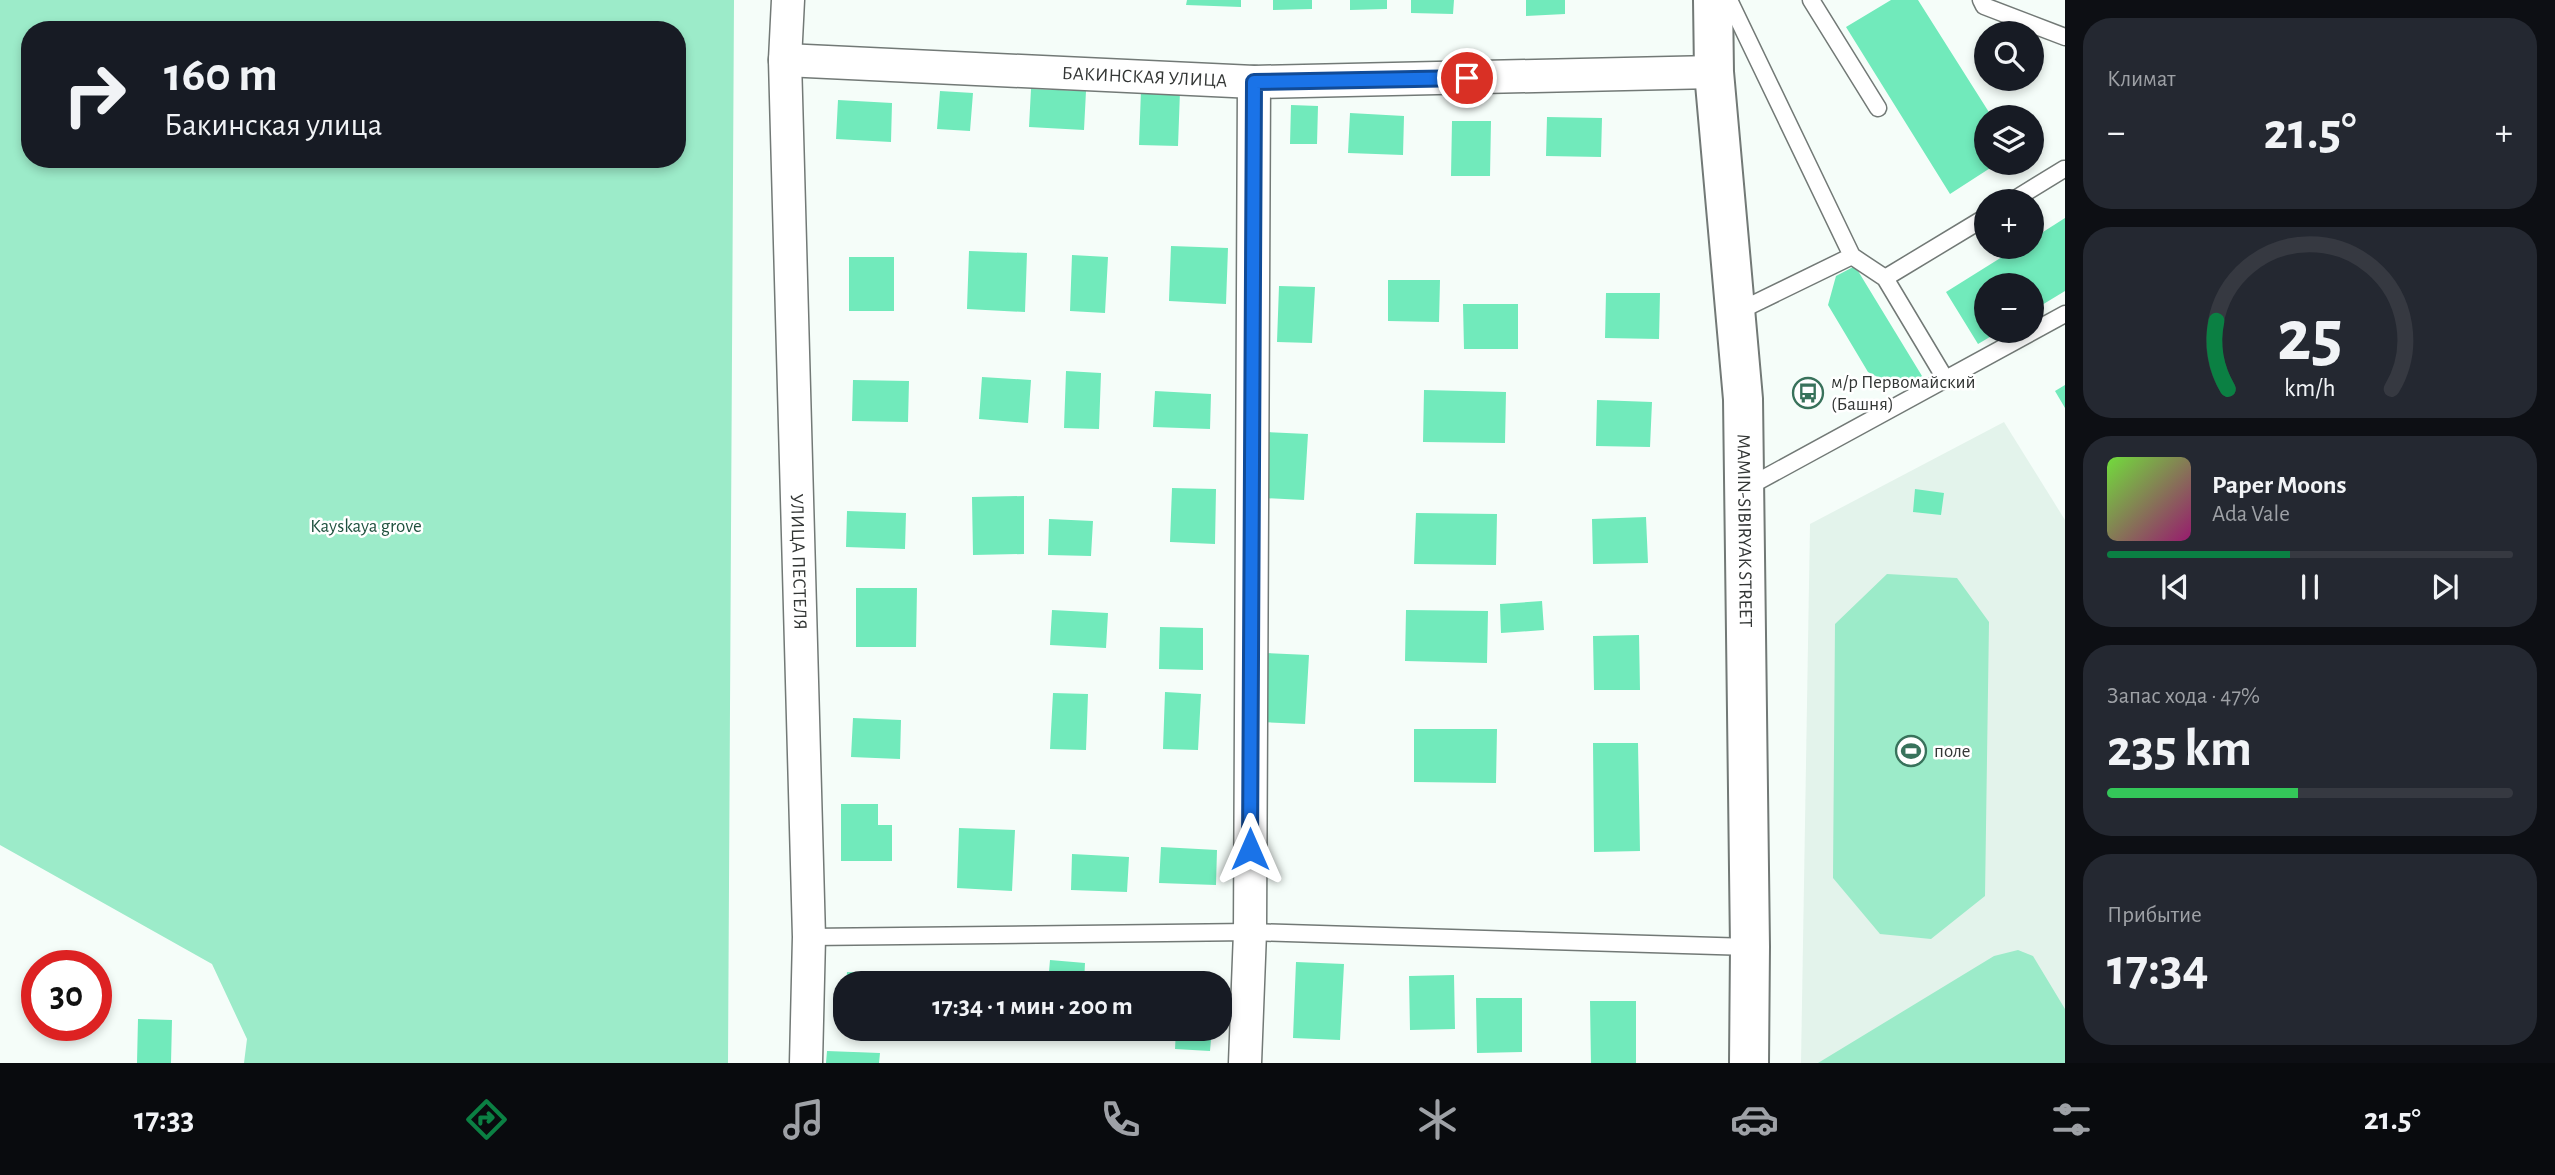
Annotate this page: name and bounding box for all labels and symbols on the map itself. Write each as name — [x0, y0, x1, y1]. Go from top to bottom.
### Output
pin — [1437, 48, 1497, 108]
street label: БАКИНСКАЯ УЛИЦА — [1061, 63, 1228, 90]
place label: м/р Первомайский (Башня) — [1831, 373, 1976, 414]
bus stop icon: м/р Первомайский (Башня) — [1791, 376, 1825, 410]
street label: MAMIN-SIBIRYAK STREET — [1734, 434, 1755, 628]
street label: УЛИЦА ПЕСТЕЛЯ — [787, 493, 810, 630]
park label: Kayskaya grove — [310, 517, 422, 536]
sports icon: поле — [1894, 734, 1928, 768]
place label: поле — [1934, 742, 1971, 761]
position arrow — [1213, 812, 1287, 886]
speed limit sign: 30 — [21, 950, 112, 1041]

